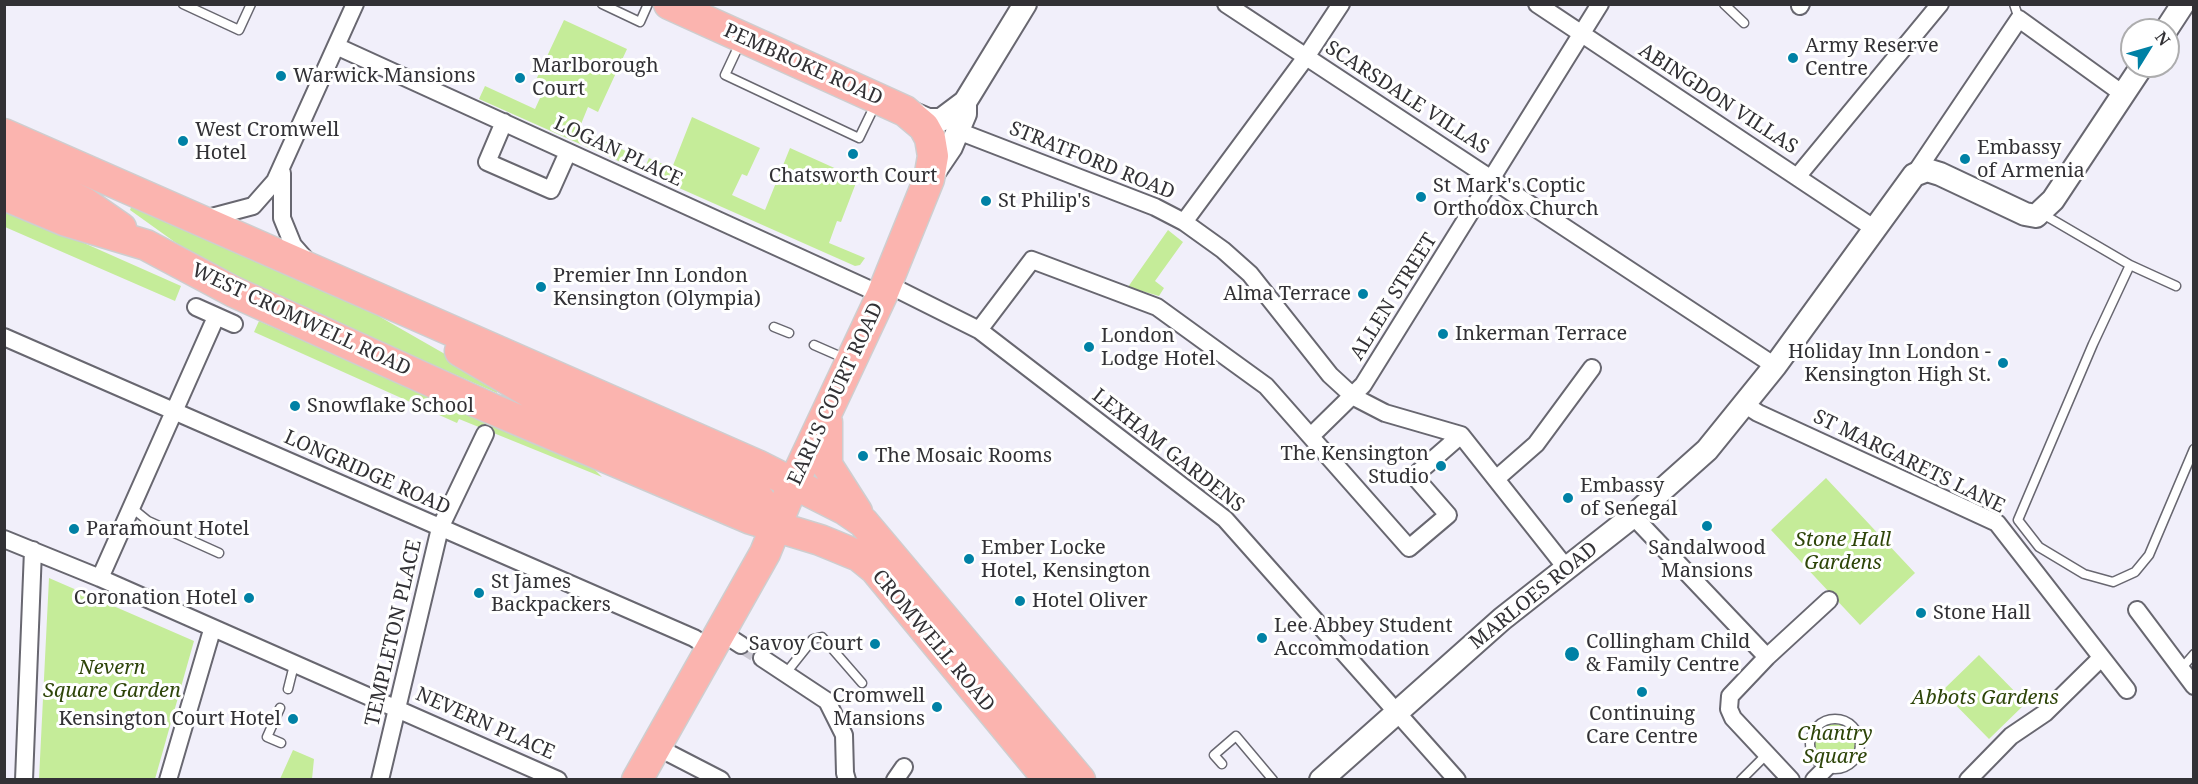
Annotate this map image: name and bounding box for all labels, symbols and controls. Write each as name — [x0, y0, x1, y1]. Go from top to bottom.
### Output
north arrow — [2120, 18, 2180, 78]
street label: PEMBROKE ROAD — [720, 19, 886, 111]
text: N — [2150, 27, 2175, 50]
place label: Army Reserve Centre — [1805, 34, 1939, 81]
street label: SCARSDALE VILLAS — [1321, 36, 1493, 160]
street label: ABINGDON VILLAS — [1634, 39, 1802, 159]
marker: Army Reserve Centre — [1786, 51, 1800, 65]
place label: Marlborough Court — [532, 54, 659, 101]
place label: Warwick Mansions — [293, 64, 475, 88]
marker: Warwick Mansions — [274, 69, 288, 83]
marker: Marlborough Court — [513, 71, 527, 85]
street label: LOGAN PLACE — [550, 112, 686, 192]
street label: STRATFORD ROAD — [1006, 117, 1178, 205]
place label: West Cromwell Hotel — [195, 118, 339, 165]
marker: West Cromwell Hotel — [176, 134, 190, 148]
place label: Embassy of Armenia — [1977, 136, 2085, 183]
marker: Chatsworth Court — [846, 147, 860, 161]
marker: Embassy of Armenia — [1958, 152, 1972, 166]
place label: Chatsworth Court — [769, 164, 937, 188]
place label: St Mark's Coptic Orthodox Church — [1433, 174, 1599, 221]
place label: St Philip's — [998, 189, 1091, 213]
marker: St Mark's Coptic Orthodox Church — [1414, 190, 1428, 204]
marker: St Philip's — [979, 194, 993, 208]
street label: ALLEN STREET — [1345, 229, 1443, 365]
street label: WEST CROMWELL ROAD — [188, 259, 414, 381]
place label: Premier Inn London Kensington (Olympia) — [553, 264, 761, 311]
marker: Premier Inn London Kensington (Olympia) — [534, 280, 548, 294]
place label: Alma Terrace — [1223, 282, 1351, 306]
marker: Alma Terrace — [1356, 287, 1370, 301]
street label: EARL'S COURT ROAD — [783, 299, 889, 489]
place label: Inkerman Terrace — [1455, 322, 1627, 346]
place label: London Lodge Hotel — [1101, 324, 1215, 371]
marker: Inkerman Terrace — [1436, 327, 1450, 341]
marker: London Lodge Hotel — [1082, 340, 1096, 354]
place label: Holiday Inn London - Kensington High St. — [1788, 340, 1991, 387]
marker: Holiday Inn London - Kensington High St. — [1996, 356, 2010, 370]
street label: LEXHAM GARDENS — [1087, 384, 1249, 518]
place label: Snowflake School — [307, 394, 474, 418]
marker: Snowflake School — [288, 399, 302, 413]
street label: ST MARGARETS LANE — [1809, 405, 2009, 519]
street label: LONGRIDGE ROAD — [280, 426, 454, 520]
place label: The Kensington Studio — [1280, 442, 1429, 489]
place label: The Mosaic Rooms — [875, 444, 1052, 468]
marker: The Mosaic Rooms — [856, 449, 870, 463]
marker: The Kensington Studio — [1434, 459, 1448, 473]
place label: Embassy of Senegal — [1580, 474, 1678, 521]
marker: Embassy of Senegal — [1561, 491, 1575, 505]
place label: Paramount Hotel — [86, 517, 249, 541]
marker: Sandalwood Mansions — [1700, 519, 1714, 533]
marker: Paramount Hotel — [67, 522, 81, 536]
park label: Stone Hall Gardens — [1795, 528, 1891, 575]
place label: Ember Locke Hotel, Kensington — [981, 536, 1150, 583]
place label: Sandalwood Mansions — [1648, 536, 1766, 583]
street label: TEMPLETON PLACE — [361, 537, 427, 729]
street label: MARLOES ROAD — [1465, 537, 1603, 655]
marker: Ember Locke Hotel, Kensington — [962, 552, 976, 566]
street label: CROMWELL ROAD — [867, 565, 999, 717]
place label: St James Backpackers — [491, 570, 611, 617]
place label: Coronation Hotel — [74, 586, 237, 610]
marker: St James Backpackers — [472, 586, 486, 600]
place label: Hotel Oliver — [1032, 589, 1148, 613]
marker: Coronation Hotel — [242, 591, 256, 605]
marker: Hotel Oliver — [1013, 594, 1027, 608]
place label: Stone Hall — [1933, 601, 2031, 625]
marker: Stone Hall — [1914, 606, 1928, 620]
place label: Lee Abbey Student Accommodation — [1274, 614, 1452, 661]
place label: Collingham Child & Family Centre — [1586, 630, 1750, 677]
marker: Lee Abbey Student Accommodation — [1255, 631, 1269, 645]
place label: Savoy Court — [749, 632, 863, 656]
marker: Savoy Court — [868, 637, 882, 651]
marker: Collingham Child & Family Centre — [1563, 645, 1581, 663]
park label: Nevern Square Garden — [43, 656, 181, 703]
street label: NEVERN PLACE — [412, 683, 558, 765]
place label: Cromwell Mansions — [833, 684, 925, 731]
marker: Continuing Care Centre — [1635, 685, 1649, 699]
park label: Abbots Gardens — [1911, 686, 2059, 710]
marker: Cromwell Mansions — [930, 700, 944, 714]
place label: Continuing Care Centre — [1586, 702, 1698, 749]
place label: Kensington Court Hotel — [59, 707, 281, 731]
marker: Kensington Court Hotel — [286, 712, 300, 726]
park label: Chantry Square — [1797, 722, 1873, 769]

